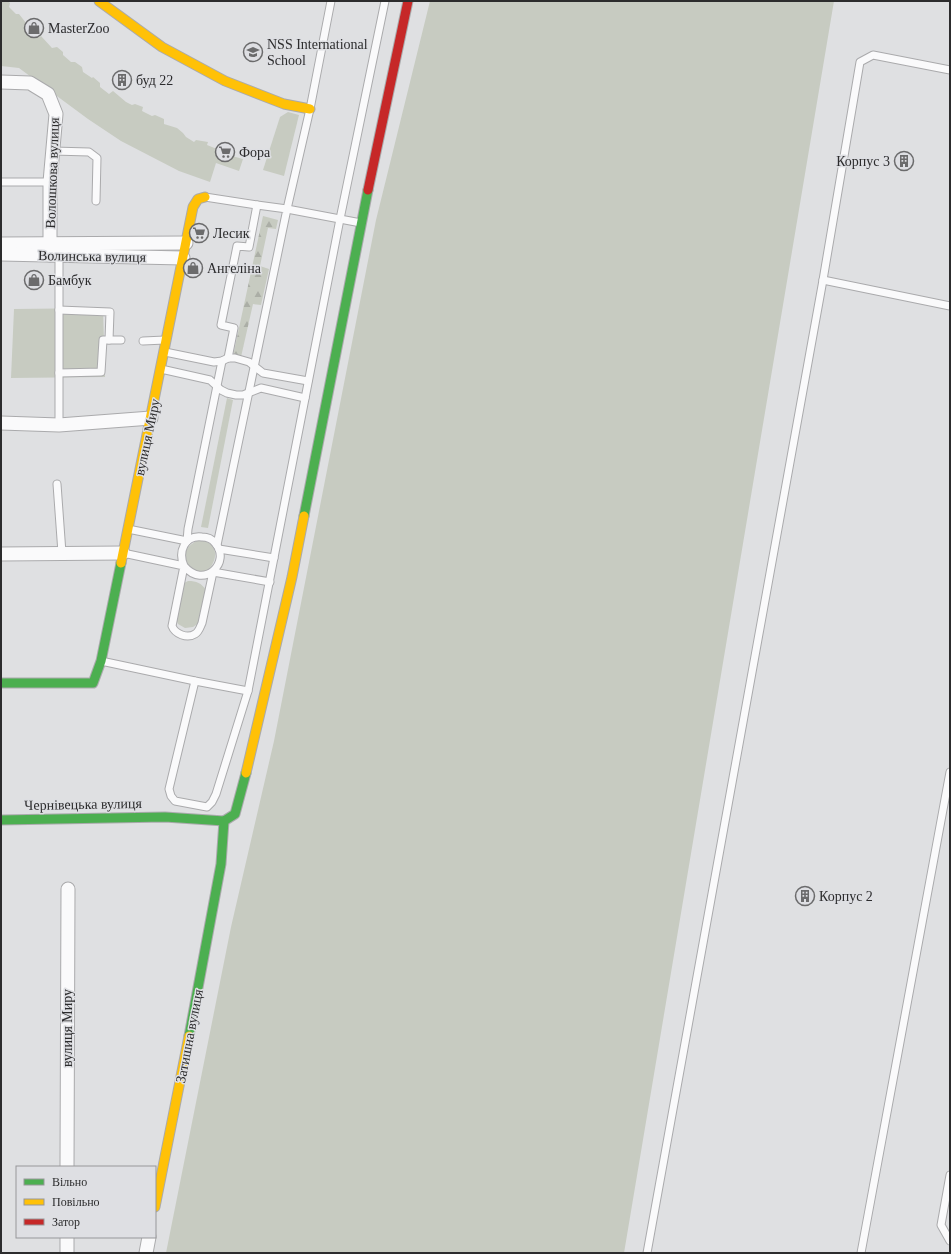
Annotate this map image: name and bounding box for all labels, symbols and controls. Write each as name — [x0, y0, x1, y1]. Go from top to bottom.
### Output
shop icon: MasterZoo — [23, 17, 45, 39]
place label: MasterZoo — [48, 21, 109, 36]
place label: NSS International School — [267, 37, 368, 68]
school or university icon: NSS International School — [242, 41, 264, 63]
building icon: буд 22 — [111, 69, 133, 91]
place label: буд 22 — [136, 73, 173, 88]
street label: Волошкова вулиця — [43, 117, 62, 229]
supermarket icon: Фора — [214, 141, 236, 163]
place label: Фора — [239, 145, 271, 160]
building icon: Корпус 3 — [893, 150, 915, 172]
place label: Корпус 3 — [836, 154, 890, 169]
supermarket icon: Лесик — [188, 222, 210, 244]
place label: Лесик — [213, 226, 250, 241]
street label: Волинська вулиця — [38, 248, 147, 265]
shop icon: Ангеліна — [182, 257, 204, 279]
place label: Ангеліна — [207, 261, 262, 276]
shop icon: Бамбук — [23, 269, 45, 291]
place label: Бамбук — [48, 273, 92, 288]
street label: вулиця Миру — [132, 397, 163, 477]
street label: Чернівецька вулиця — [24, 796, 142, 813]
building icon: Корпус 2 — [794, 885, 816, 907]
place label: Корпус 2 — [819, 889, 873, 904]
street label: Затишна вулиця — [173, 987, 206, 1084]
street label: вулиця Миру — [60, 989, 75, 1067]
legend — [16, 1166, 156, 1238]
text: Вільно — [52, 1175, 87, 1189]
text: Повільно — [52, 1195, 100, 1209]
text: Затор — [52, 1215, 80, 1229]

